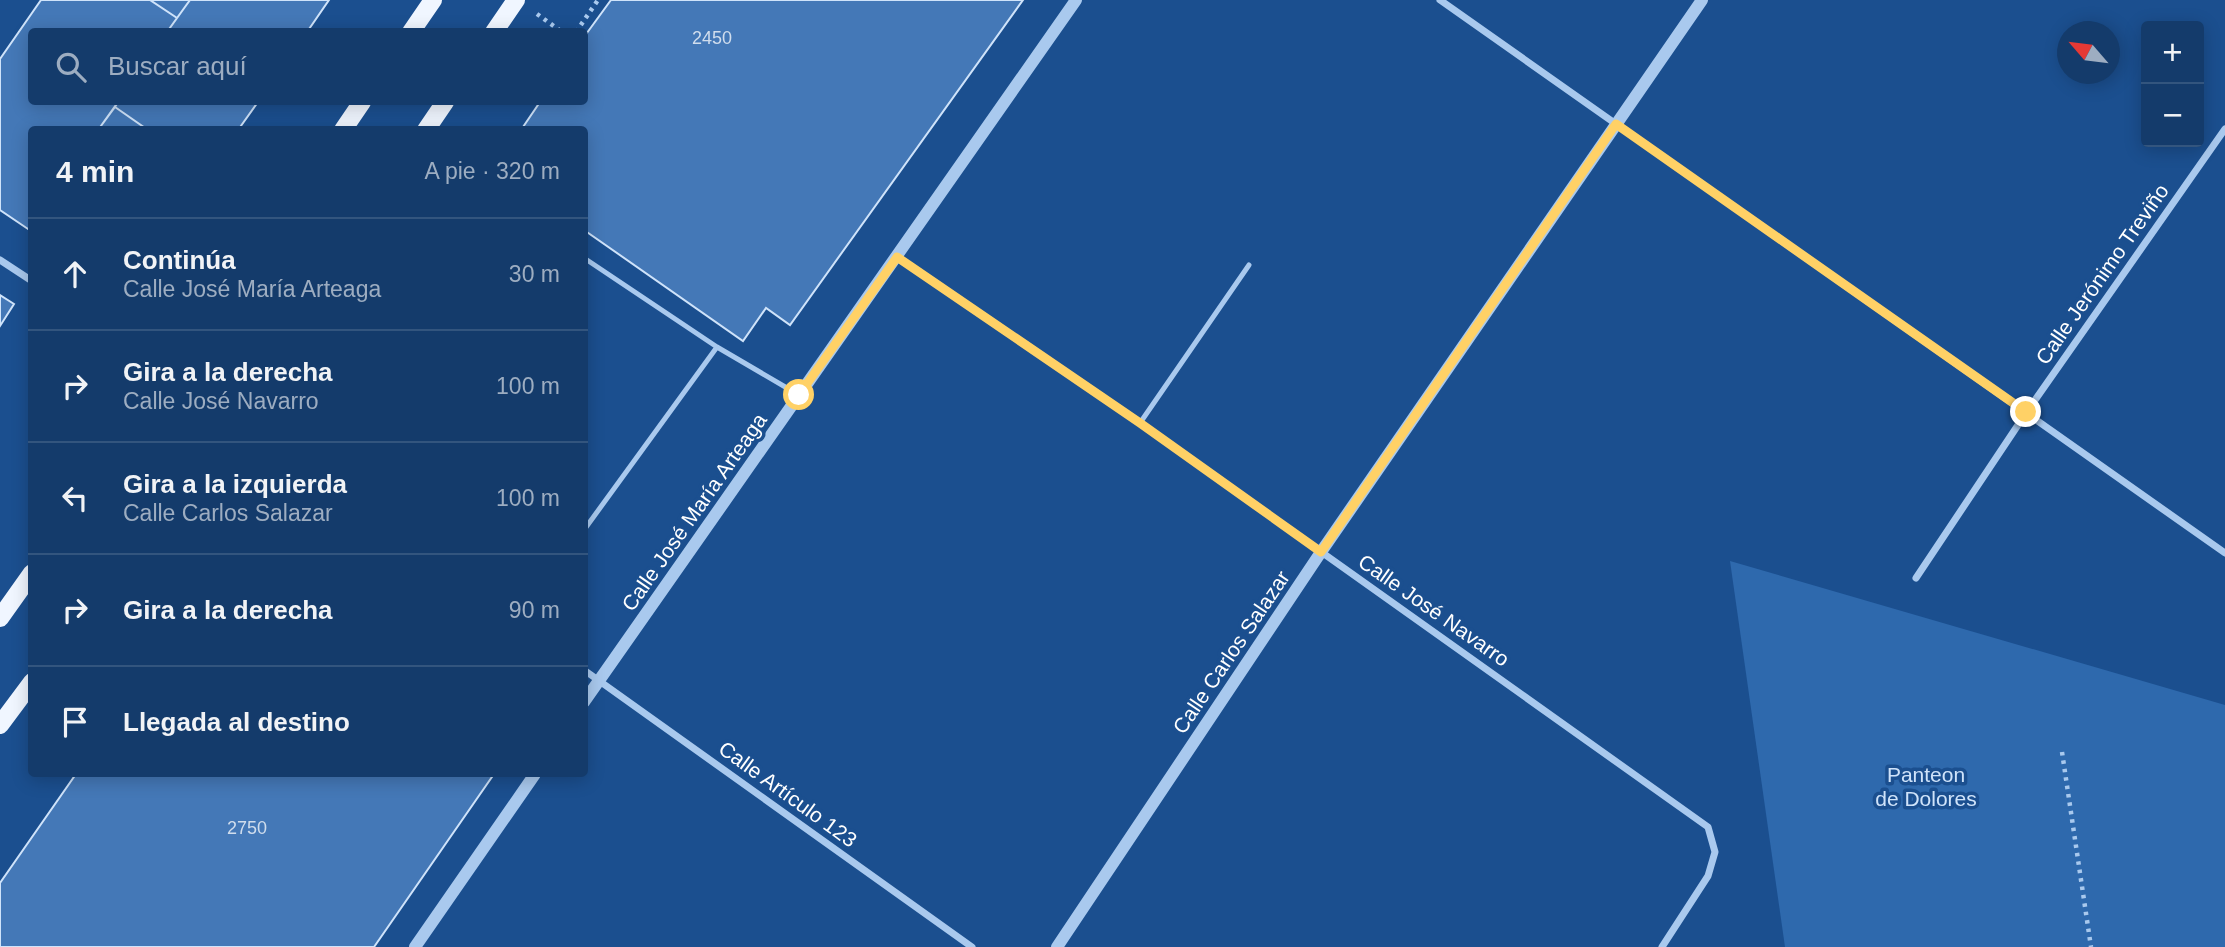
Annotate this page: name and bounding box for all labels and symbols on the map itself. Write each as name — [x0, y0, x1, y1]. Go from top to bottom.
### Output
north arrow — [2057, 21, 2120, 84]
house number: 2450 — [692, 28, 732, 48]
street label: Calle Jerónimo Treviño — [2031, 179, 2173, 369]
route start — [783, 379, 814, 410]
route end — [2010, 396, 2041, 427]
street label: Calle José María Arteaga — [617, 409, 771, 615]
street label: Calle José Navarro — [1354, 549, 1514, 671]
street label: Calle Carlos Salazar — [1168, 566, 1294, 738]
street label: Calle Artículo 123 — [715, 736, 861, 852]
park label: Panteon de Dolores — [1875, 763, 1977, 810]
house number: 2750 — [227, 818, 267, 838]

